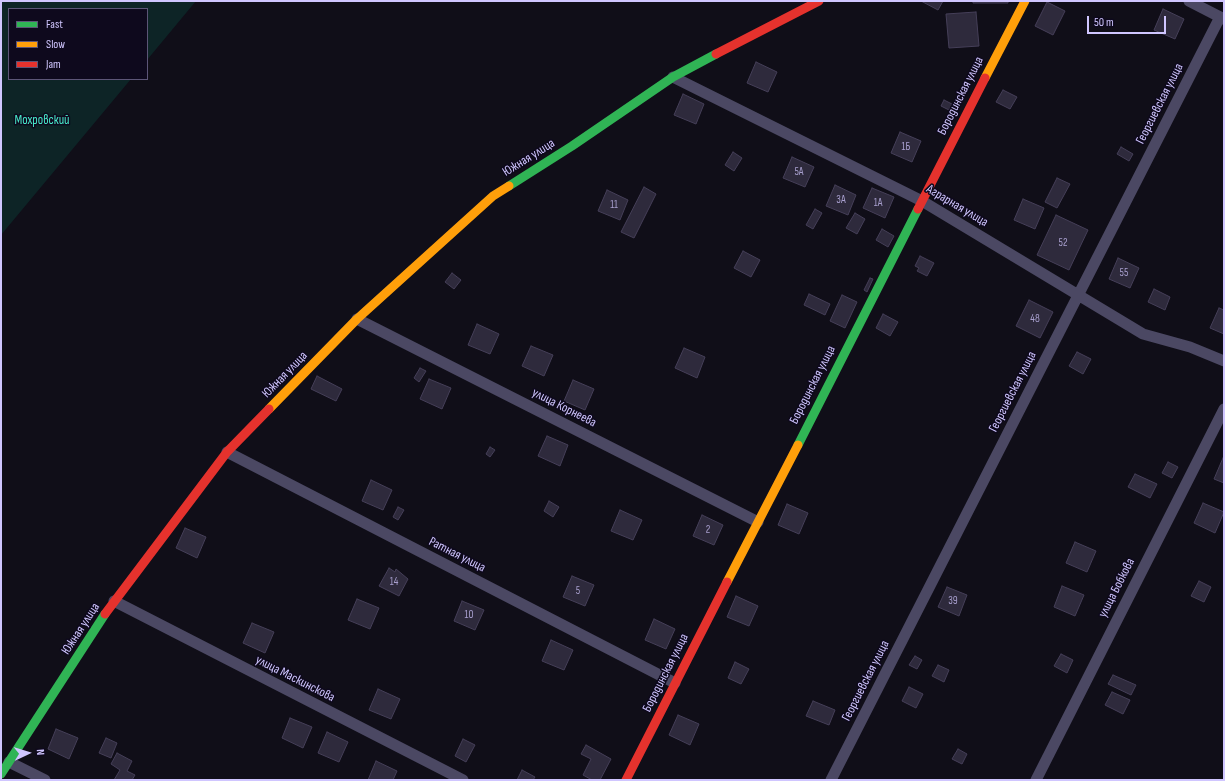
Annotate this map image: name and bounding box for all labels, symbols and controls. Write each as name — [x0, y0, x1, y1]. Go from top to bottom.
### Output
legend — [8, 8, 148, 80]
scale bar — [1089, 8, 1168, 34]
text: 50 m — [1094, 15, 1114, 30]
text: Fast — [46, 17, 63, 32]
text: Slow — [46, 37, 65, 52]
street label: Бородинская улица — [935, 54, 987, 138]
text: Jam — [46, 57, 61, 72]
street label: Георгиевская улица — [1133, 61, 1187, 147]
park label: Мохровский — [14, 113, 70, 129]
street label: Южная улица — [500, 136, 558, 180]
house number: 1Б — [902, 140, 910, 154]
house number: 5А — [794, 165, 804, 179]
street label: Аграрная улица — [923, 181, 991, 231]
house number: 3А — [836, 193, 846, 207]
house number: 1А — [874, 196, 882, 210]
house number: 11 — [610, 198, 618, 212]
house number: 52 — [1059, 236, 1067, 250]
house number: 55 — [1120, 266, 1128, 280]
house number: 48 — [1030, 312, 1040, 326]
street label: Бородинская улица — [787, 343, 839, 427]
street label: Южная улица — [259, 348, 311, 402]
street label: Георгиевская улица — [986, 349, 1040, 435]
street label: улица Корнеева — [529, 385, 599, 431]
house number: 2 — [706, 523, 710, 537]
street label: Ратная улица — [426, 534, 488, 576]
street label: улица Бобкова — [1095, 556, 1139, 620]
house number: 14 — [390, 575, 398, 589]
house number: 5 — [576, 584, 580, 598]
house number: 39 — [948, 594, 958, 608]
street label: Южная улица — [58, 600, 104, 658]
house number: 10 — [465, 608, 473, 622]
street label: Бородинская улица — [640, 631, 692, 715]
street label: Георгиевская улица — [839, 638, 893, 724]
street label: улица Маскинскова — [253, 652, 337, 706]
north arrow — [8, 733, 48, 773]
text: N — [34, 749, 47, 756]

